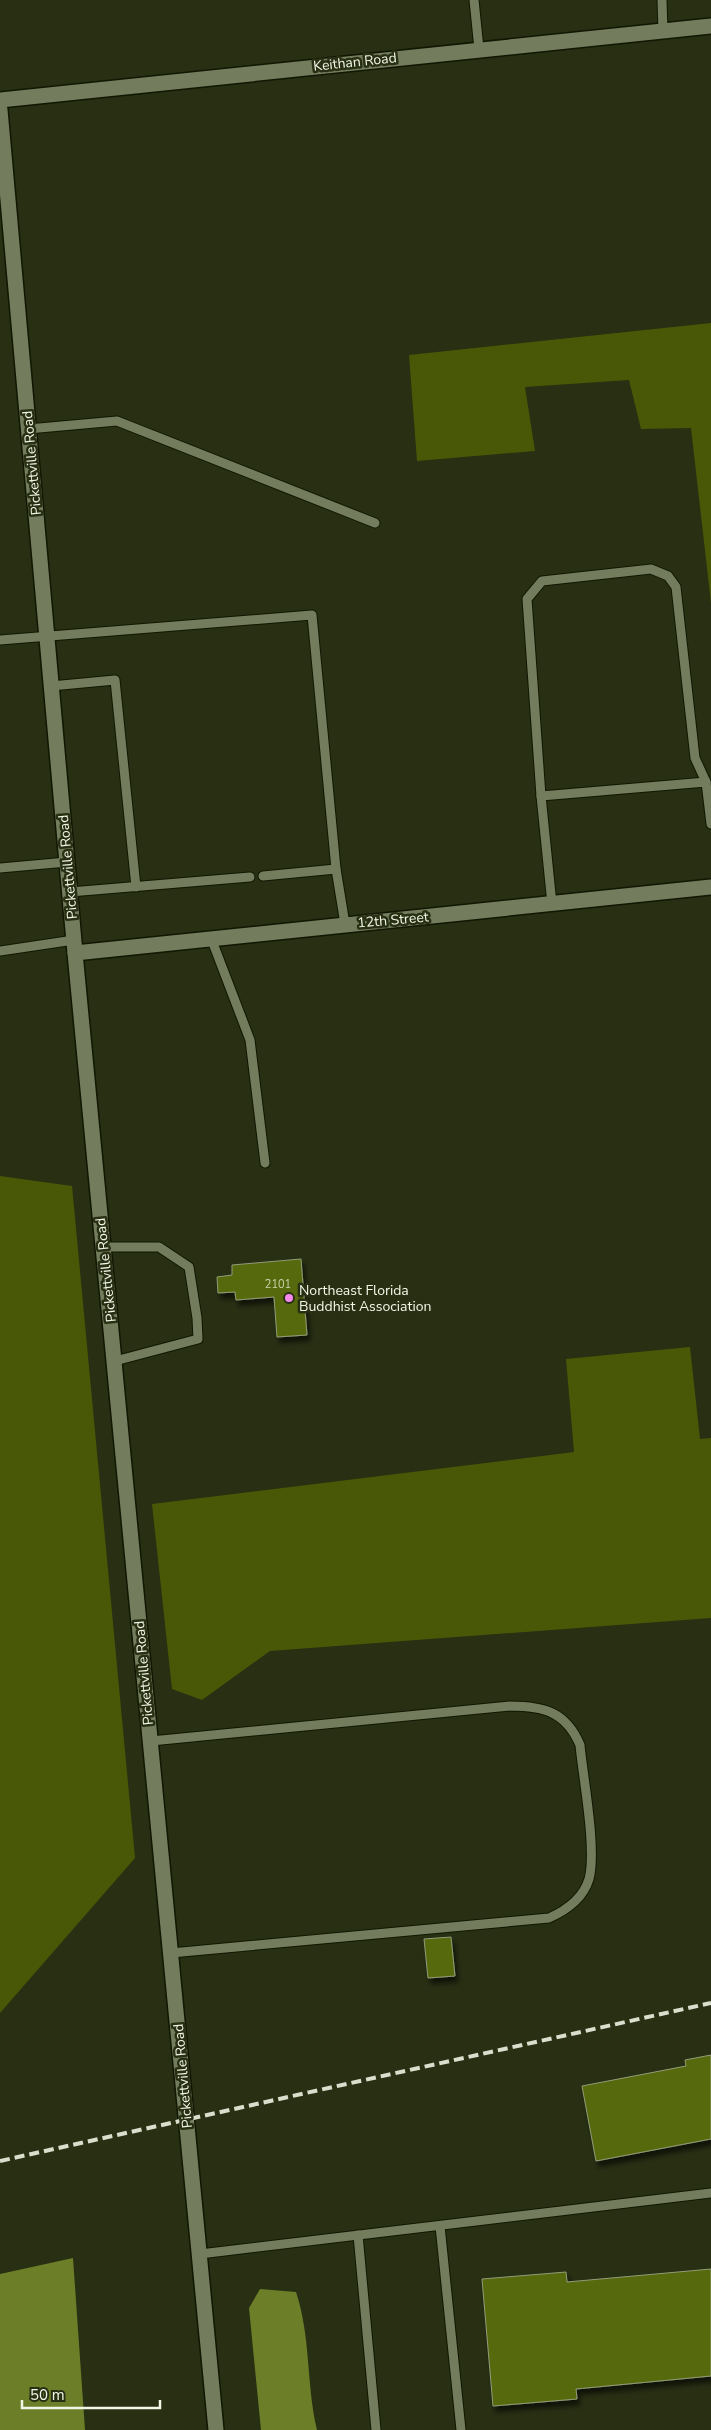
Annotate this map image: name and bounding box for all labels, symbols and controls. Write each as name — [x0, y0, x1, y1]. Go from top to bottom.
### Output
street label: Keithan Road — [312, 48, 398, 76]
street label: Pickettville Road — [18, 410, 46, 516]
street label: Pickettville Road — [54, 814, 82, 920]
street label: 12th Street — [357, 907, 430, 933]
street label: Pickettville Road — [91, 1217, 121, 1323]
house number: 2101 — [265, 1277, 291, 1292]
place label: Northeast Florida Buddhist Association — [299, 1281, 431, 1316]
marker: Northeast Florida Buddhist Association — [283, 1292, 295, 1304]
street label: Pickettville Road — [130, 1620, 158, 1726]
street label: Pickettville Road — [169, 2023, 197, 2129]
scale bar — [22, 2378, 160, 2410]
text: 50 m — [30, 2385, 65, 2405]

